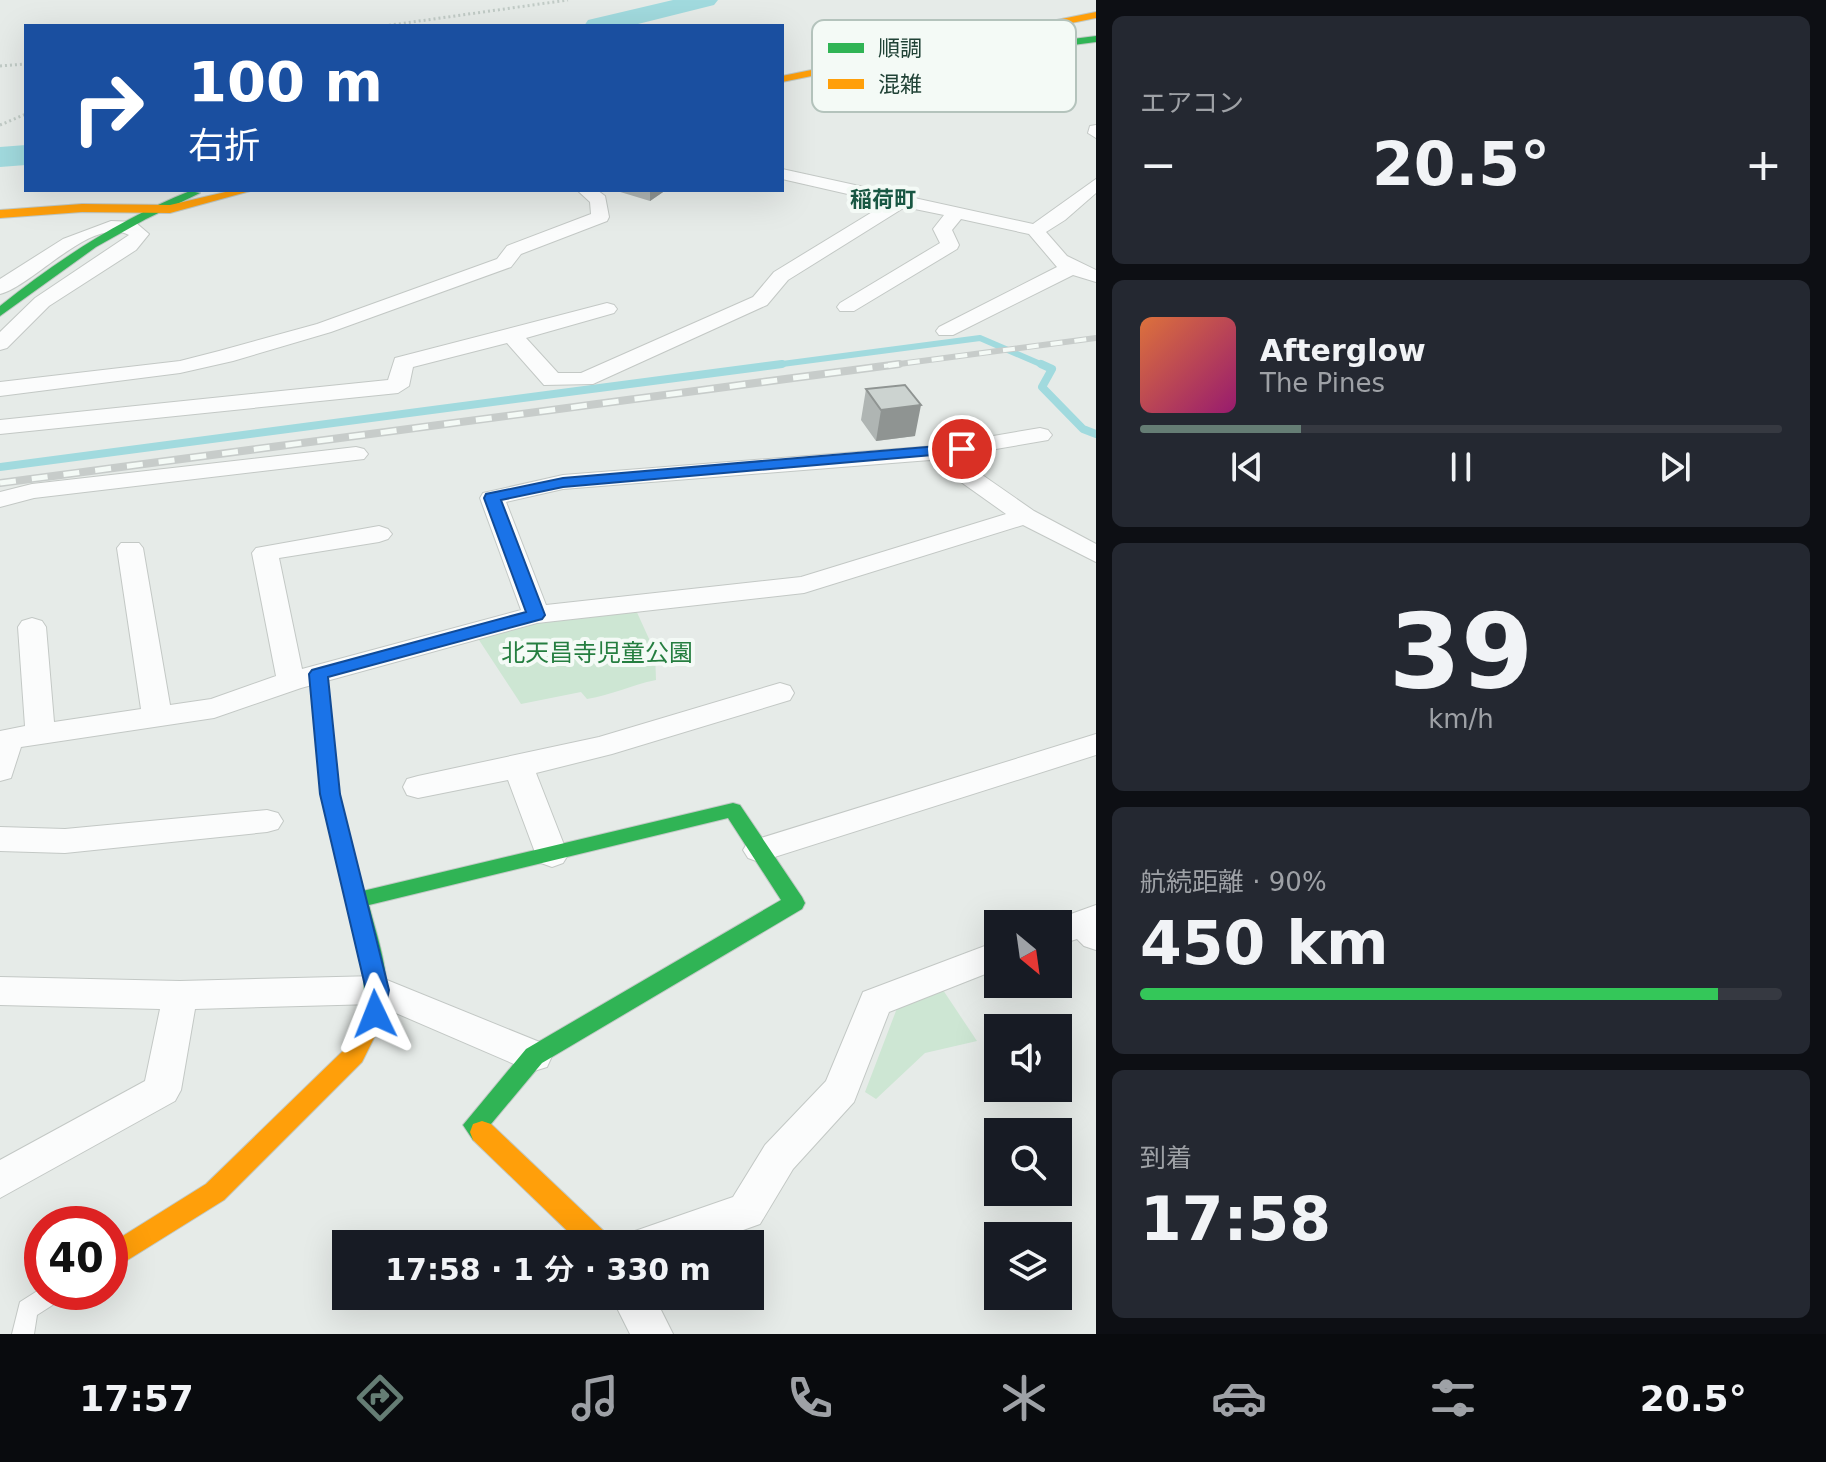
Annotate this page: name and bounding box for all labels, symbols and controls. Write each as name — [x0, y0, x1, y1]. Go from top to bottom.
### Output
legend — [812, 20, 1076, 112]
text: 順調 — [878, 36, 922, 61]
text: 100 m — [188, 49, 383, 114]
icon: right — [56, 56, 160, 160]
text: 混雑 — [878, 72, 922, 97]
text: エアコン — [1140, 88, 1244, 118]
text: 右折 — [188, 125, 260, 166]
text: 20.5° — [1372, 129, 1550, 199]
text: − — [1140, 139, 1177, 190]
text: + — [1745, 139, 1782, 190]
district label: 稲荷町 — [850, 187, 916, 212]
text: Afterglow — [1260, 333, 1426, 368]
text: The Pines — [1260, 368, 1385, 398]
pin — [928, 415, 996, 483]
icon: arrive — [940, 427, 984, 471]
icon: previous — [1225, 445, 1269, 489]
icon: pause — [1439, 445, 1483, 489]
icon: next — [1653, 445, 1697, 489]
text: 39 — [1389, 591, 1533, 713]
park label: 北天昌寺児童公園 — [501, 639, 693, 667]
text: km/h — [1428, 704, 1494, 734]
text: 航続距離 · 90% — [1140, 867, 1327, 897]
text: 450 km — [1140, 908, 1389, 978]
north arrow — [984, 910, 1072, 998]
map controls — [984, 910, 1072, 1310]
position arrow — [333, 972, 417, 1056]
button: sound — [984, 1014, 1072, 1102]
button: search — [984, 1118, 1072, 1206]
text: 到着 — [1140, 1143, 1192, 1173]
text: 17:58 — [1140, 1184, 1331, 1254]
speed limit sign: 40 — [24, 1206, 128, 1310]
button: layers — [984, 1222, 1072, 1310]
text: 17:58 · 1 分 · 330 m — [385, 1252, 711, 1287]
icon: directions — [352, 1370, 408, 1426]
icon: music — [567, 1370, 623, 1426]
icon: phone — [782, 1370, 838, 1426]
icon: climate — [996, 1370, 1052, 1426]
icon: car — [1211, 1370, 1267, 1426]
icon: filters — [1425, 1370, 1481, 1426]
text: 17:57 — [79, 1378, 194, 1419]
text: 20.5° — [1640, 1378, 1747, 1419]

